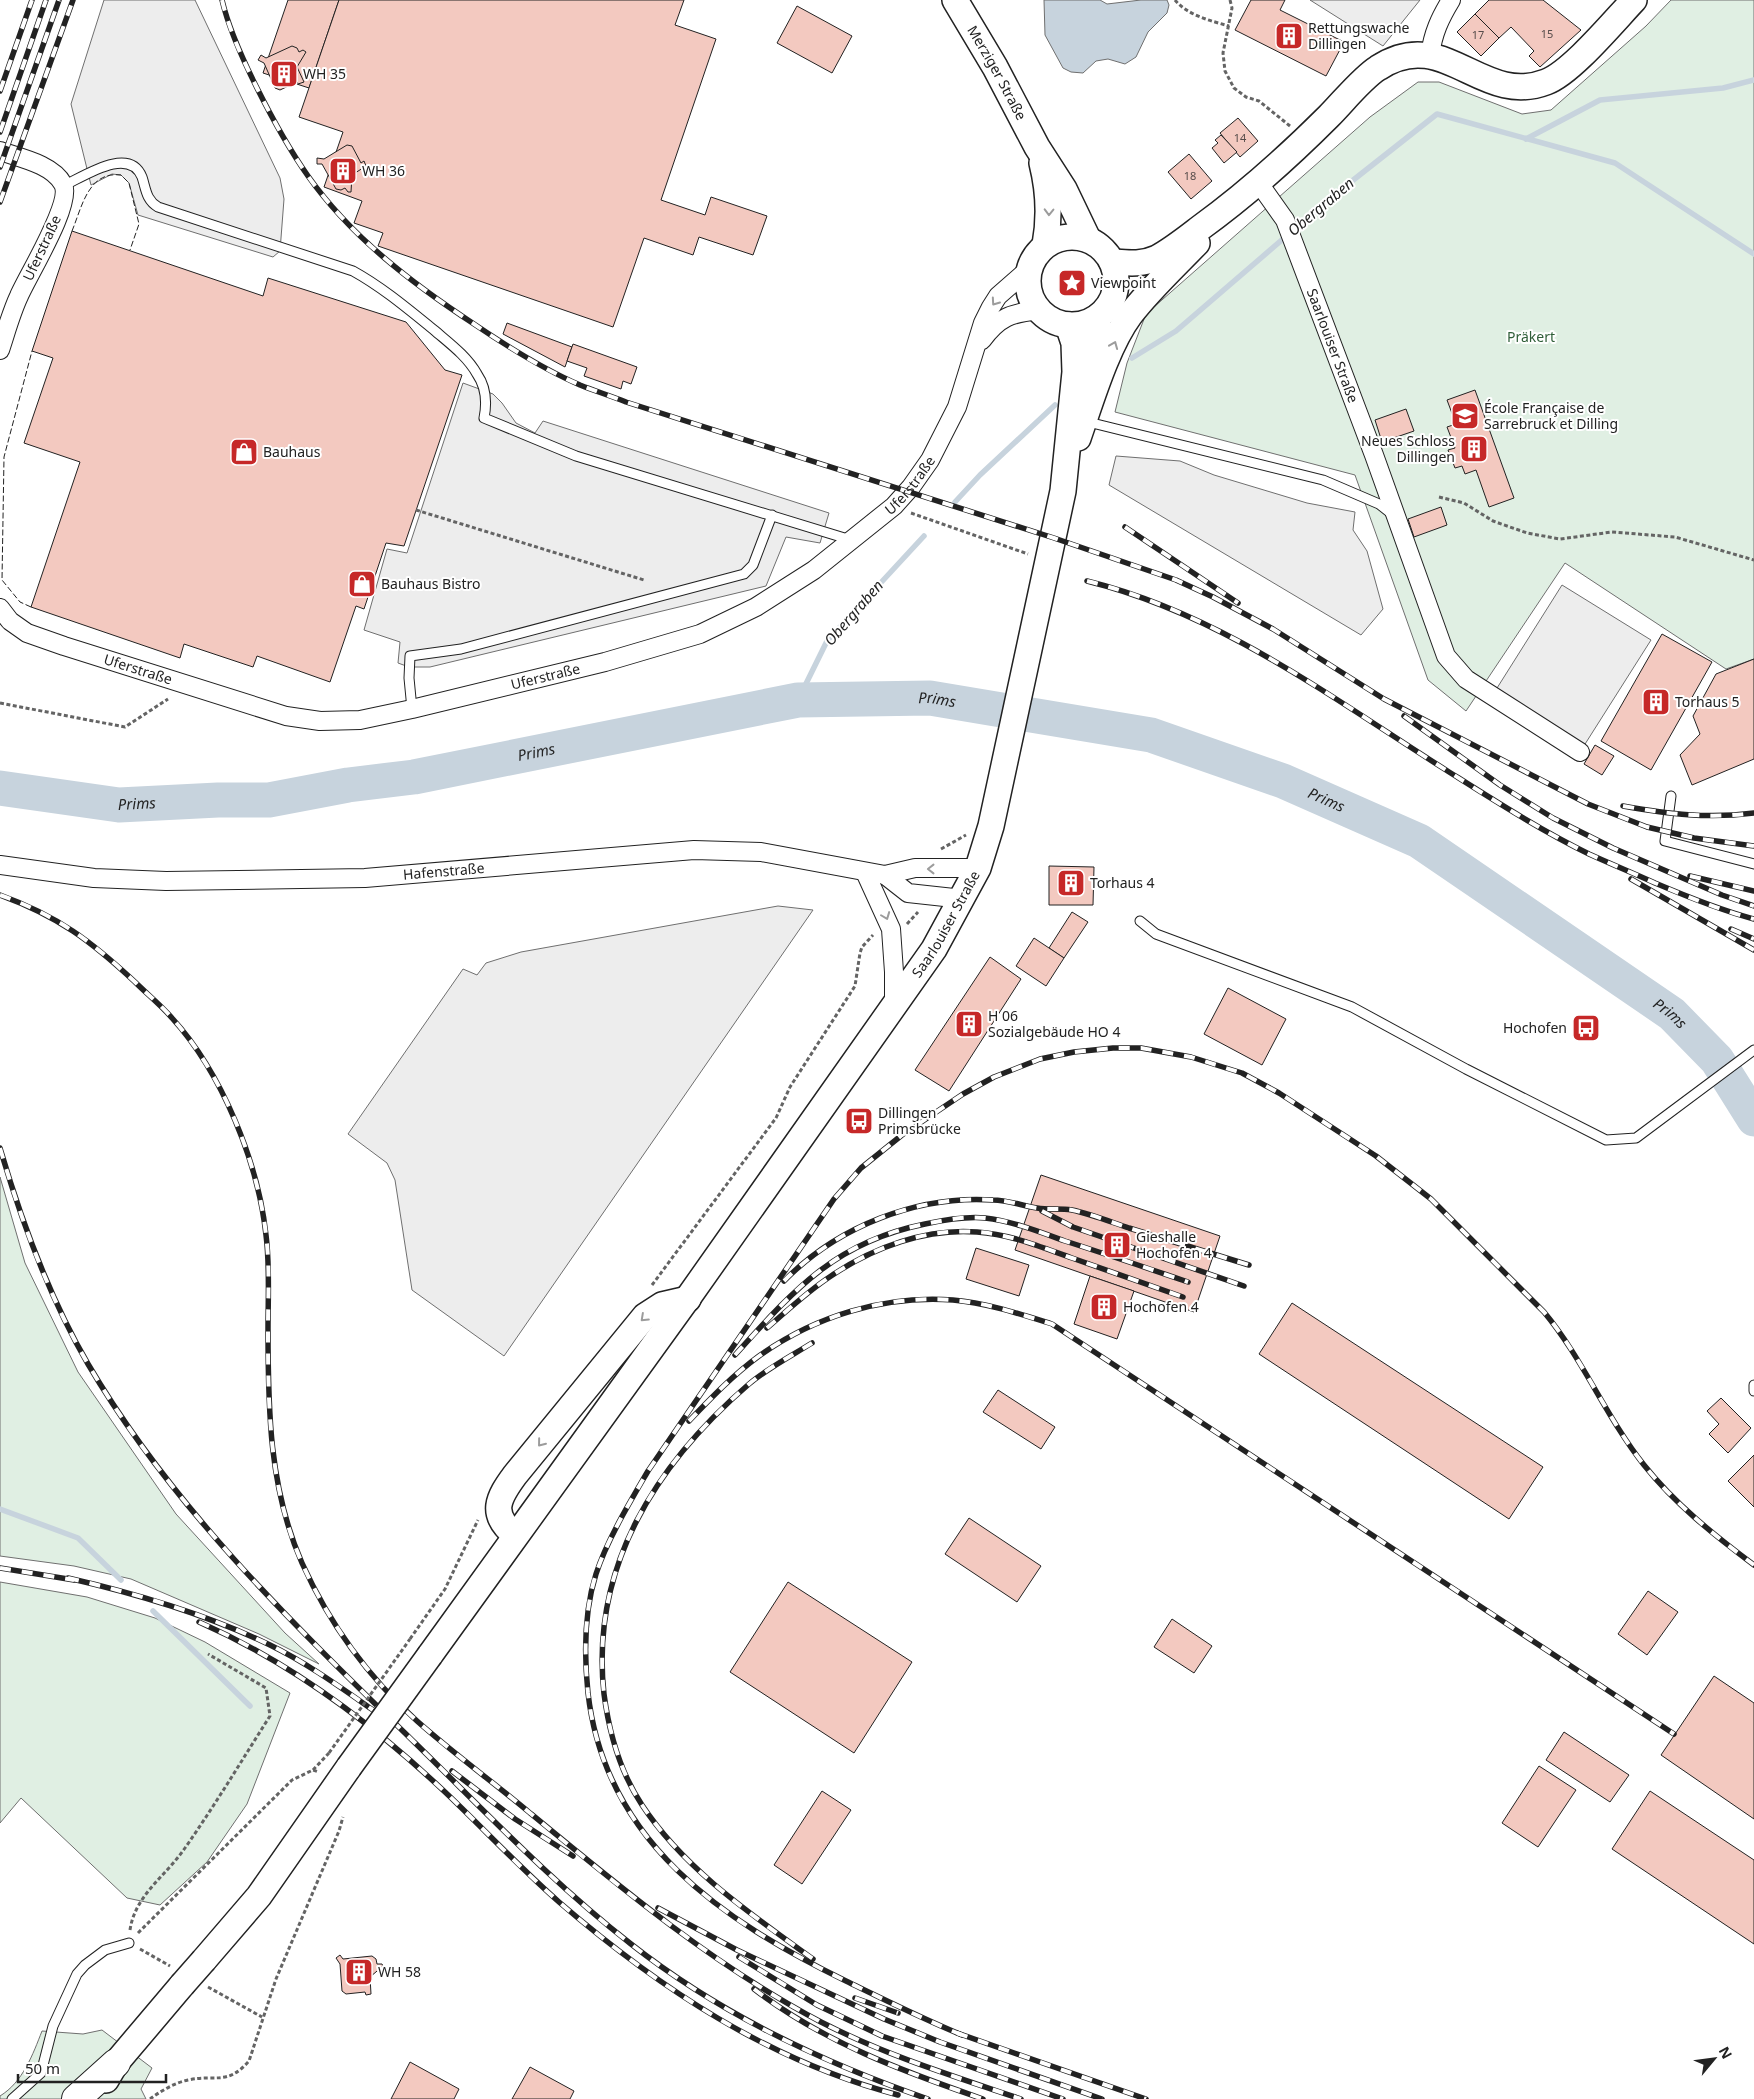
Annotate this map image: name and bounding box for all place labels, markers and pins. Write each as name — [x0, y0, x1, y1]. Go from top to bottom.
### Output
place label: Rettungswache Dillingen — [1308, 18, 1410, 53]
building icon: Rettungswache Dillingen — [1274, 21, 1304, 51]
building icon: WH 35 — [269, 59, 299, 89]
place label: WH 35 — [303, 64, 346, 83]
building icon: WH 36 — [328, 156, 358, 186]
place label: WH 36 — [362, 161, 405, 180]
place icon: Viewpoint — [1057, 268, 1087, 298]
place label: Viewpoint — [1091, 273, 1156, 292]
place label: École Française de Sarrebruck et Dilling — [1484, 398, 1618, 433]
school or university icon: École Française de Sarrebruck et Dilling — [1450, 401, 1480, 431]
place label: Neues Schloss Dillingen — [1361, 431, 1455, 466]
building icon: Neues Schloss Dillingen — [1459, 434, 1489, 464]
shop icon: Bauhaus — [229, 437, 259, 467]
place label: Bauhaus — [263, 442, 321, 461]
shop icon: Bauhaus Bistro — [347, 569, 377, 599]
place label: Bauhaus Bistro — [381, 574, 481, 593]
building icon: Torhaus 5 — [1641, 687, 1671, 717]
place label: Torhaus 5 — [1675, 692, 1740, 711]
building icon: Torhaus 4 — [1056, 868, 1086, 898]
place label: Torhaus 4 — [1090, 873, 1155, 892]
place label: H 06 Sozialgebäude HO 4 — [988, 1006, 1120, 1041]
building icon: H 06 Sozialgebäude HO 4 — [954, 1009, 984, 1039]
bus stop icon: Hochofen — [1571, 1013, 1601, 1043]
place label: Hochofen — [1503, 1018, 1567, 1037]
place label: Dillingen Primsbrücke — [878, 1103, 961, 1138]
bus stop icon: Dillingen Primsbrücke — [844, 1106, 874, 1136]
place label: Gieshalle Hochofen 4 — [1136, 1227, 1212, 1262]
building icon: Gieshalle Hochofen 4 — [1102, 1230, 1132, 1260]
building icon: Hochofen 4 — [1089, 1292, 1119, 1322]
place label: Hochofen 4 — [1123, 1297, 1199, 1316]
building icon: WH 58 — [344, 1957, 374, 1987]
place label: WH 58 — [378, 1962, 421, 1981]

